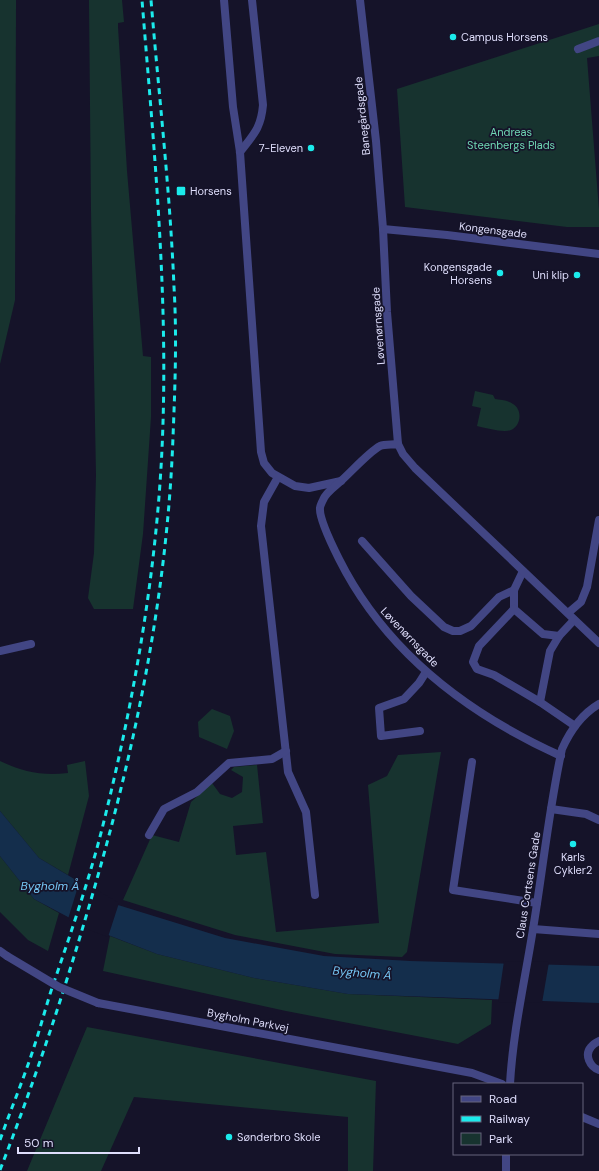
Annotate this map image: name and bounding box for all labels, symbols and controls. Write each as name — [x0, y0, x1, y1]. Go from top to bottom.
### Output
place label: Campus Horsens — [461, 30, 548, 44]
marker: Campus Horsens — [448, 32, 458, 42]
street label: Banegårdsgade — [351, 76, 373, 156]
park label: Andreas Steenbergs Plads — [467, 125, 555, 152]
place label: 7-Eleven — [259, 141, 303, 155]
marker: 7-Eleven — [306, 143, 316, 153]
place label: Horsens — [190, 184, 232, 198]
marker: Horsens — [175, 185, 187, 197]
street label: Kongensgade — [458, 219, 528, 241]
place label: Kongensgade Horsens — [424, 260, 492, 287]
marker: Kongensgade Horsens — [495, 268, 505, 278]
place label: Uni klip — [532, 268, 569, 282]
marker: Uni klip — [572, 270, 582, 280]
street label: Løvenørnsgade — [368, 287, 388, 365]
street label: Løvenørnsgade — [378, 604, 442, 670]
street label: Claus Cortsens Gade — [513, 831, 543, 939]
marker: Karls Cykler2 — [568, 839, 578, 849]
place label: Karls Cykler2 — [554, 850, 592, 877]
water label: Bygholm Å — [20, 878, 80, 894]
water label: Bygholm Å — [332, 962, 392, 984]
street label: Bygholm Parkvej — [206, 1005, 290, 1035]
legend — [453, 1083, 583, 1155]
text: Road — [489, 1091, 517, 1107]
text: Railway — [489, 1111, 530, 1127]
scale bar — [18, 1129, 139, 1155]
place label: Sønderbro Skole — [237, 1130, 320, 1144]
text: Park — [489, 1131, 513, 1147]
marker: Sønderbro Skole — [224, 1132, 234, 1142]
text: 50 m — [24, 1135, 53, 1151]

